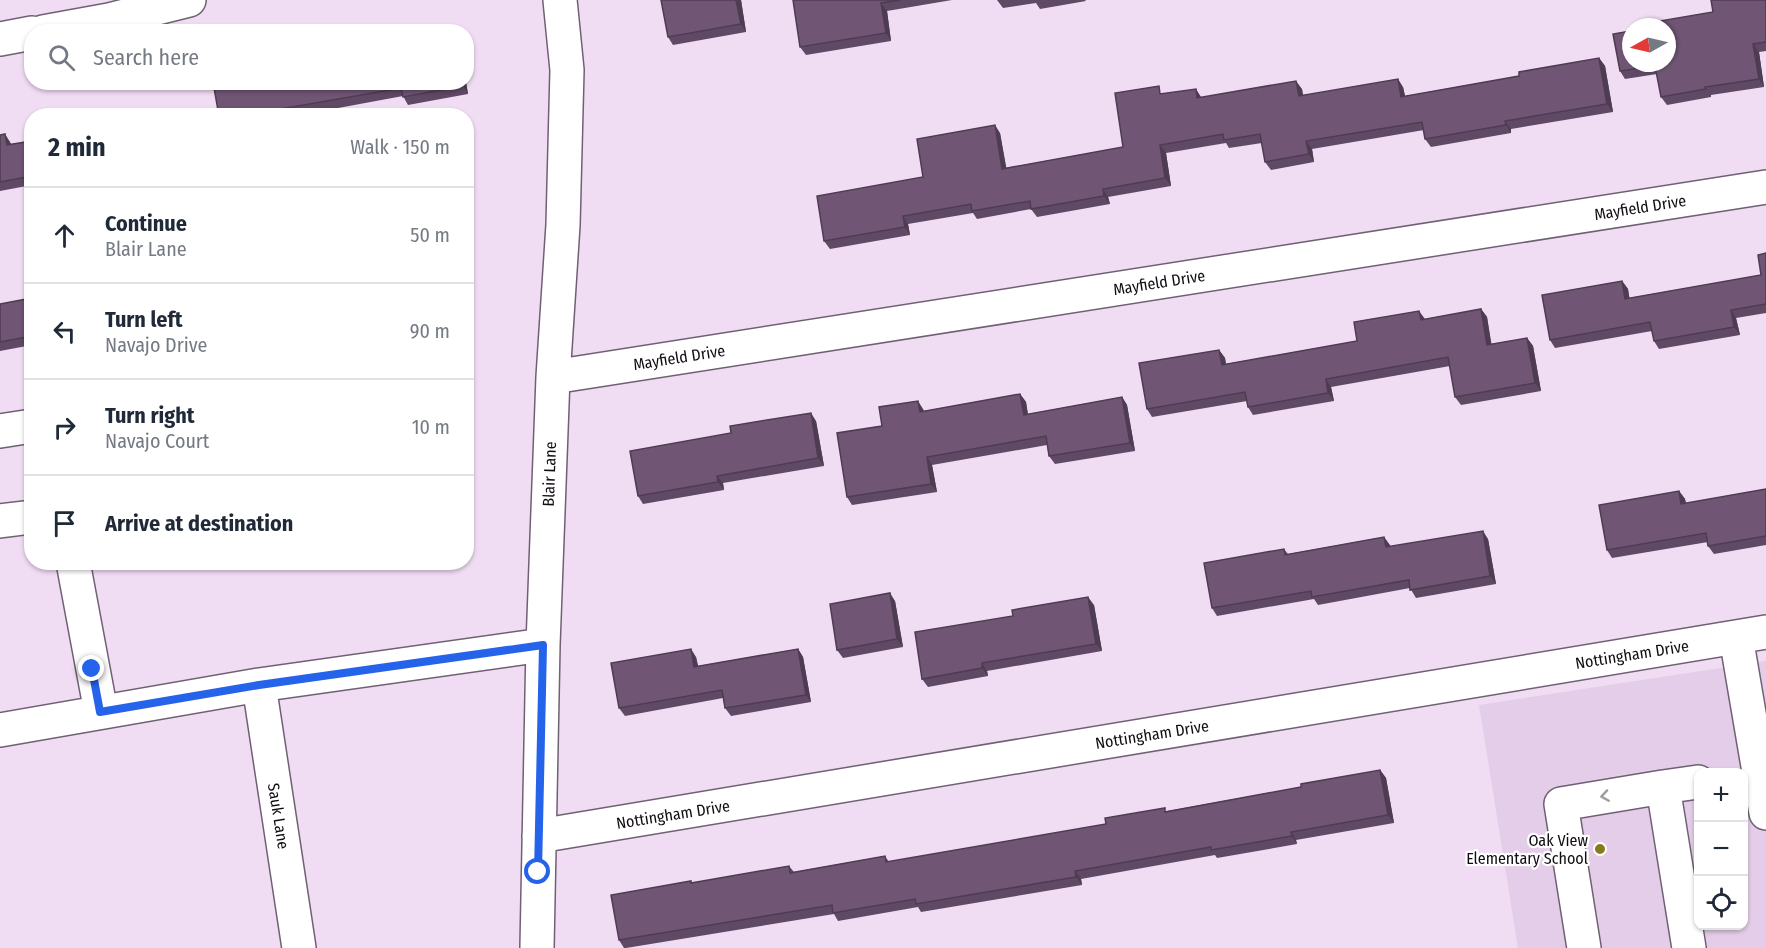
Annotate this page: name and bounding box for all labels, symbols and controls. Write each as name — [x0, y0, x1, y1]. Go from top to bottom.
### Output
north arrow — [1622, 18, 1676, 72]
search box — [24, 24, 474, 90]
icon: search — [45, 41, 78, 74]
text: Search here — [93, 44, 199, 71]
text: 2 min — [48, 132, 106, 163]
text: Walk · 150 m — [350, 135, 450, 159]
street label: Mayfield Drive — [1593, 191, 1687, 224]
text: Continue — [105, 210, 187, 237]
icon: ahead — [48, 219, 81, 252]
text: 50 m — [410, 223, 450, 247]
text: Blair Lane — [105, 237, 187, 261]
street label: Mayfield Drive — [1112, 266, 1206, 299]
text: Turn left — [105, 306, 183, 333]
icon: left — [48, 315, 81, 348]
text: 90 m — [410, 319, 450, 343]
text: Navajo Drive — [105, 333, 207, 357]
street label: Mayfield Drive — [632, 341, 726, 374]
text: Turn right — [105, 402, 194, 429]
icon: right — [48, 411, 81, 444]
text: 10 m — [412, 415, 450, 439]
text: Navajo Court — [105, 429, 209, 453]
street label: Blair Lane — [539, 441, 560, 507]
icon: arrive — [48, 507, 81, 540]
text: Arrive at destination — [105, 510, 293, 537]
street label: Nottingham Drive — [1574, 636, 1690, 673]
route end — [78, 655, 104, 681]
street label: Nottingham Drive — [1094, 716, 1210, 753]
map controls — [1694, 768, 1748, 930]
button: + — [1694, 768, 1748, 822]
street label: Sauk Lane — [264, 782, 293, 851]
one-way arrow — [1601, 790, 1610, 802]
street label: Nottingham Drive — [615, 796, 731, 833]
button: − — [1694, 822, 1748, 876]
place label: Oak View Elementary School — [1466, 831, 1589, 868]
marker: Oak View Elementary School — [1593, 842, 1607, 856]
route start — [524, 858, 550, 884]
button: locate — [1694, 876, 1748, 930]

